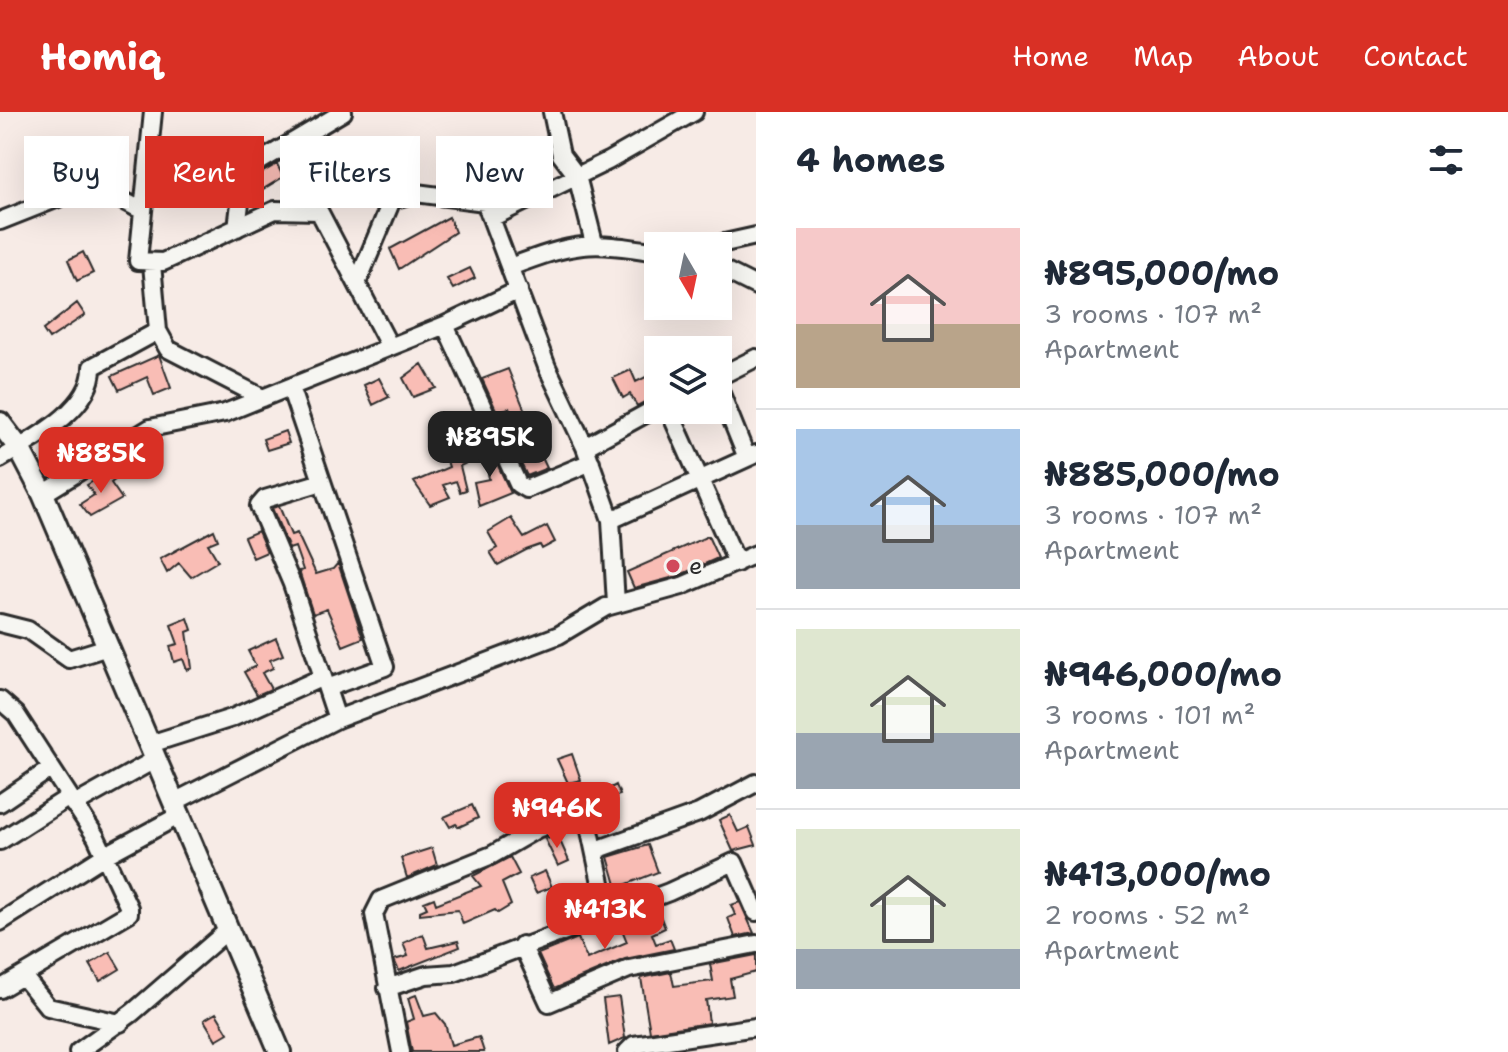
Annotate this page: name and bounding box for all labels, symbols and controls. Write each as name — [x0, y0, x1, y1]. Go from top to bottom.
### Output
text: Homiq — [40, 31, 162, 82]
text: Home — [1012, 37, 1089, 75]
text: Map — [1133, 37, 1193, 75]
text: About — [1237, 37, 1319, 75]
text: Contact — [1363, 37, 1468, 75]
chip: Buy — [24, 136, 129, 208]
chip: Rent — [145, 136, 264, 208]
chip: Filters — [280, 136, 420, 208]
chip: New — [436, 136, 553, 208]
text: 4 homes — [796, 137, 945, 183]
icon: filters — [1424, 138, 1468, 182]
north arrow — [644, 232, 732, 320]
map controls — [644, 232, 732, 424]
text: ₦895,000/mo — [1044, 250, 1279, 296]
icon: home — [860, 260, 956, 356]
text: 3 rooms · 107 m² — [1044, 296, 1262, 331]
text: Apartment — [1044, 331, 1180, 366]
button: layers — [644, 336, 732, 424]
pin: ₦895K — [434, 411, 546, 479]
text: ₦895K — [446, 419, 534, 454]
pin: ₦885K — [45, 427, 157, 495]
text: ₦885K — [57, 435, 145, 470]
text: ₦885,000/mo — [1044, 451, 1280, 497]
icon: home — [860, 461, 956, 557]
text: 3 rooms · 107 m² — [1044, 497, 1262, 532]
text: Apartment — [1044, 532, 1180, 567]
place label: e — [689, 550, 703, 582]
marker: e — [664, 557, 682, 575]
text: ₦946,000/mo — [1044, 651, 1282, 697]
icon: home — [860, 661, 956, 757]
text: 3 rooms · 101 m² — [1044, 697, 1255, 732]
text: Apartment — [1044, 732, 1180, 767]
pin: ₦946K — [501, 782, 613, 850]
text: ₦946K — [512, 790, 602, 825]
text: ₦413,000/mo — [1044, 851, 1271, 897]
icon: home — [860, 861, 956, 957]
pin: ₦413K — [549, 883, 661, 951]
text: ₦413K — [564, 891, 646, 926]
text: 2 rooms · 52 m² — [1044, 897, 1250, 932]
text: Apartment — [1044, 932, 1180, 967]

